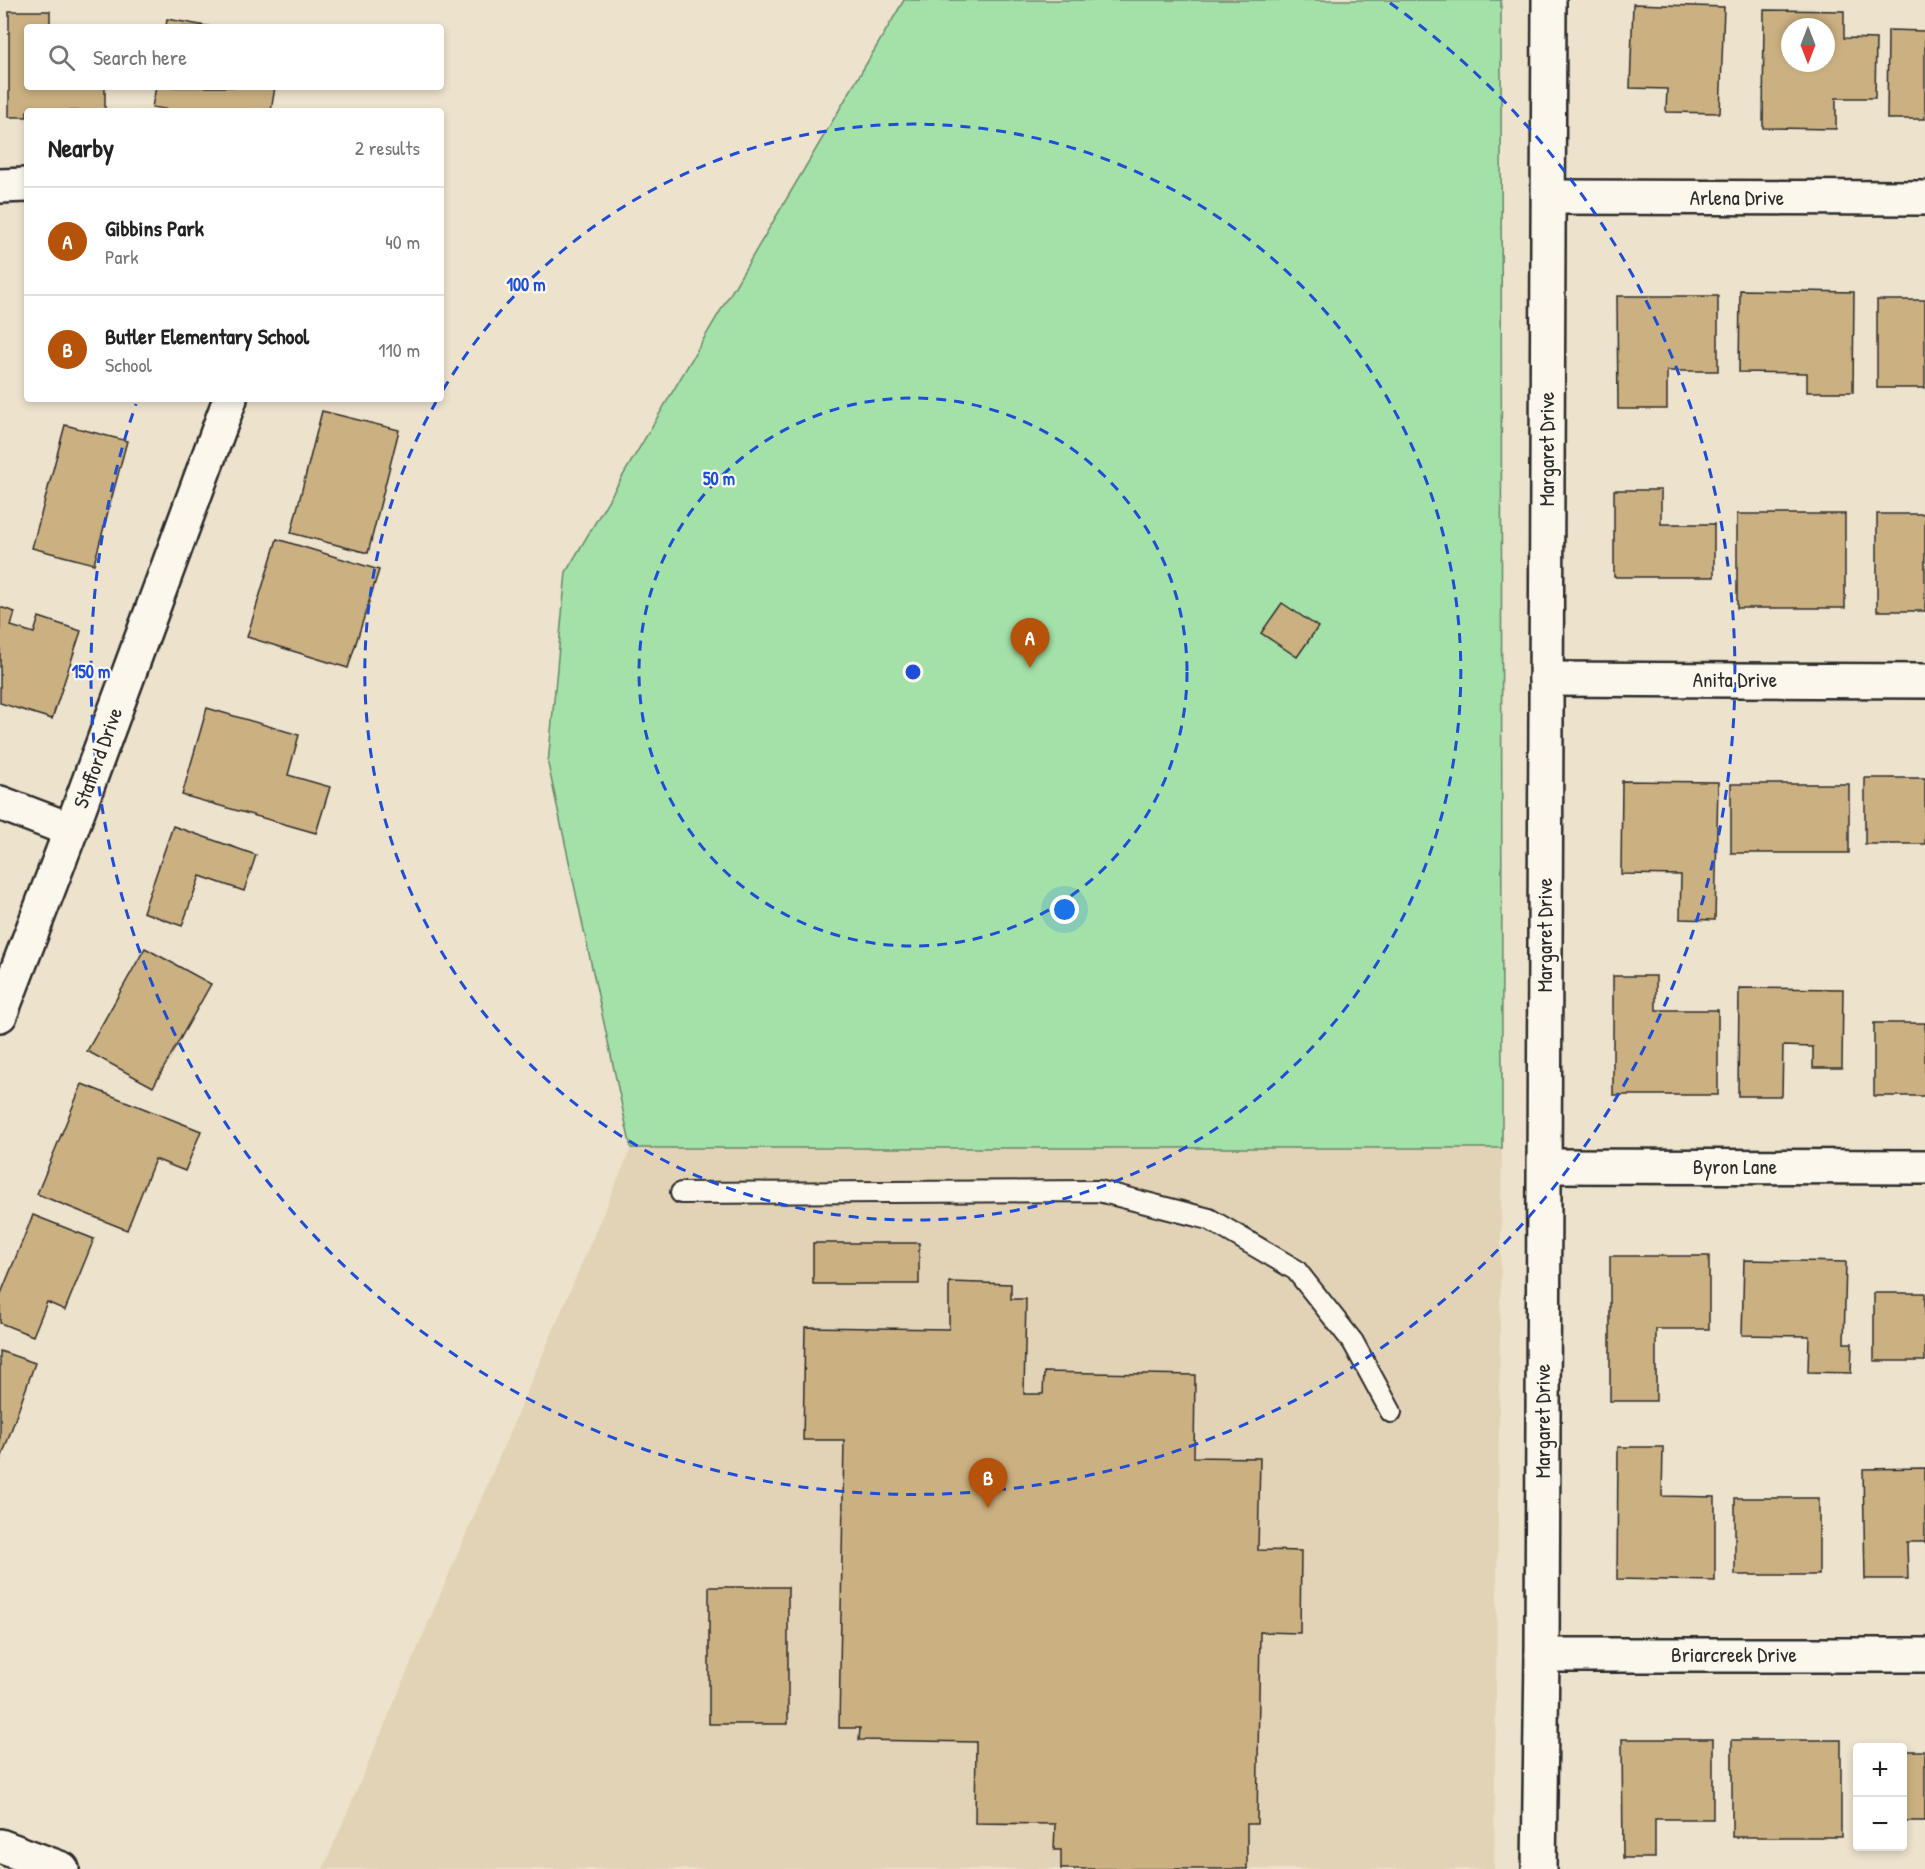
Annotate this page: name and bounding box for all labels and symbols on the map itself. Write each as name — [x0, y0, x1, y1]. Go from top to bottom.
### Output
north arrow — [1781, 18, 1835, 72]
street label: Arlena Drive — [1690, 183, 1784, 212]
text: 100 m — [506, 272, 546, 297]
street label: Margaret Drive — [1532, 392, 1561, 506]
text: 50 m — [703, 466, 735, 491]
pin: A — [1010, 618, 1050, 668]
text: 150 m — [72, 659, 110, 684]
centre of rings — [903, 662, 923, 682]
street label: Anita Drive — [1693, 665, 1777, 694]
street label: Stafford Drive — [66, 703, 129, 812]
street label: Margaret Drive — [1530, 878, 1559, 992]
your location — [1050, 895, 1079, 924]
street label: Byron Lane — [1693, 1152, 1777, 1181]
street label: Margaret Drive — [1528, 1364, 1557, 1478]
pin: B — [968, 1458, 1008, 1508]
street label: Briarcreek Drive — [1671, 1640, 1797, 1669]

